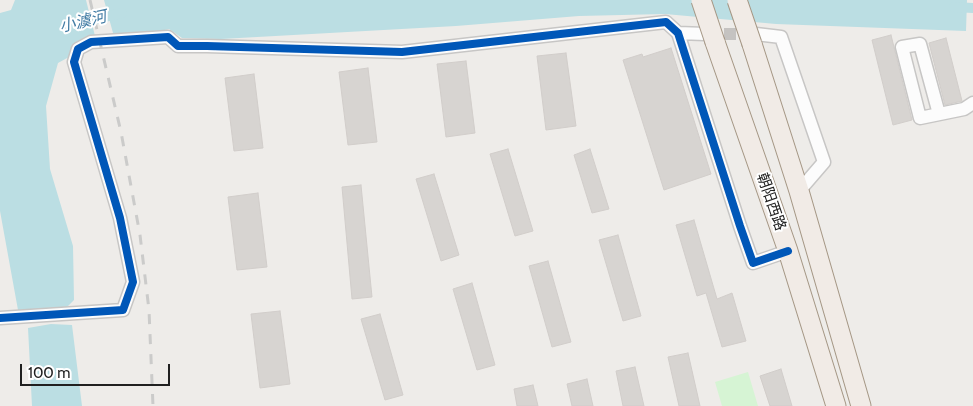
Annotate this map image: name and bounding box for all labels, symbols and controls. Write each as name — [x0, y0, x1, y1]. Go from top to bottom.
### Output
water label: 小澞河 — [57, 7, 109, 37]
street label: 朝阳西路 — [753, 171, 789, 233]
scale bar — [22, 354, 172, 386]
text: 100 m — [28, 364, 70, 382]

